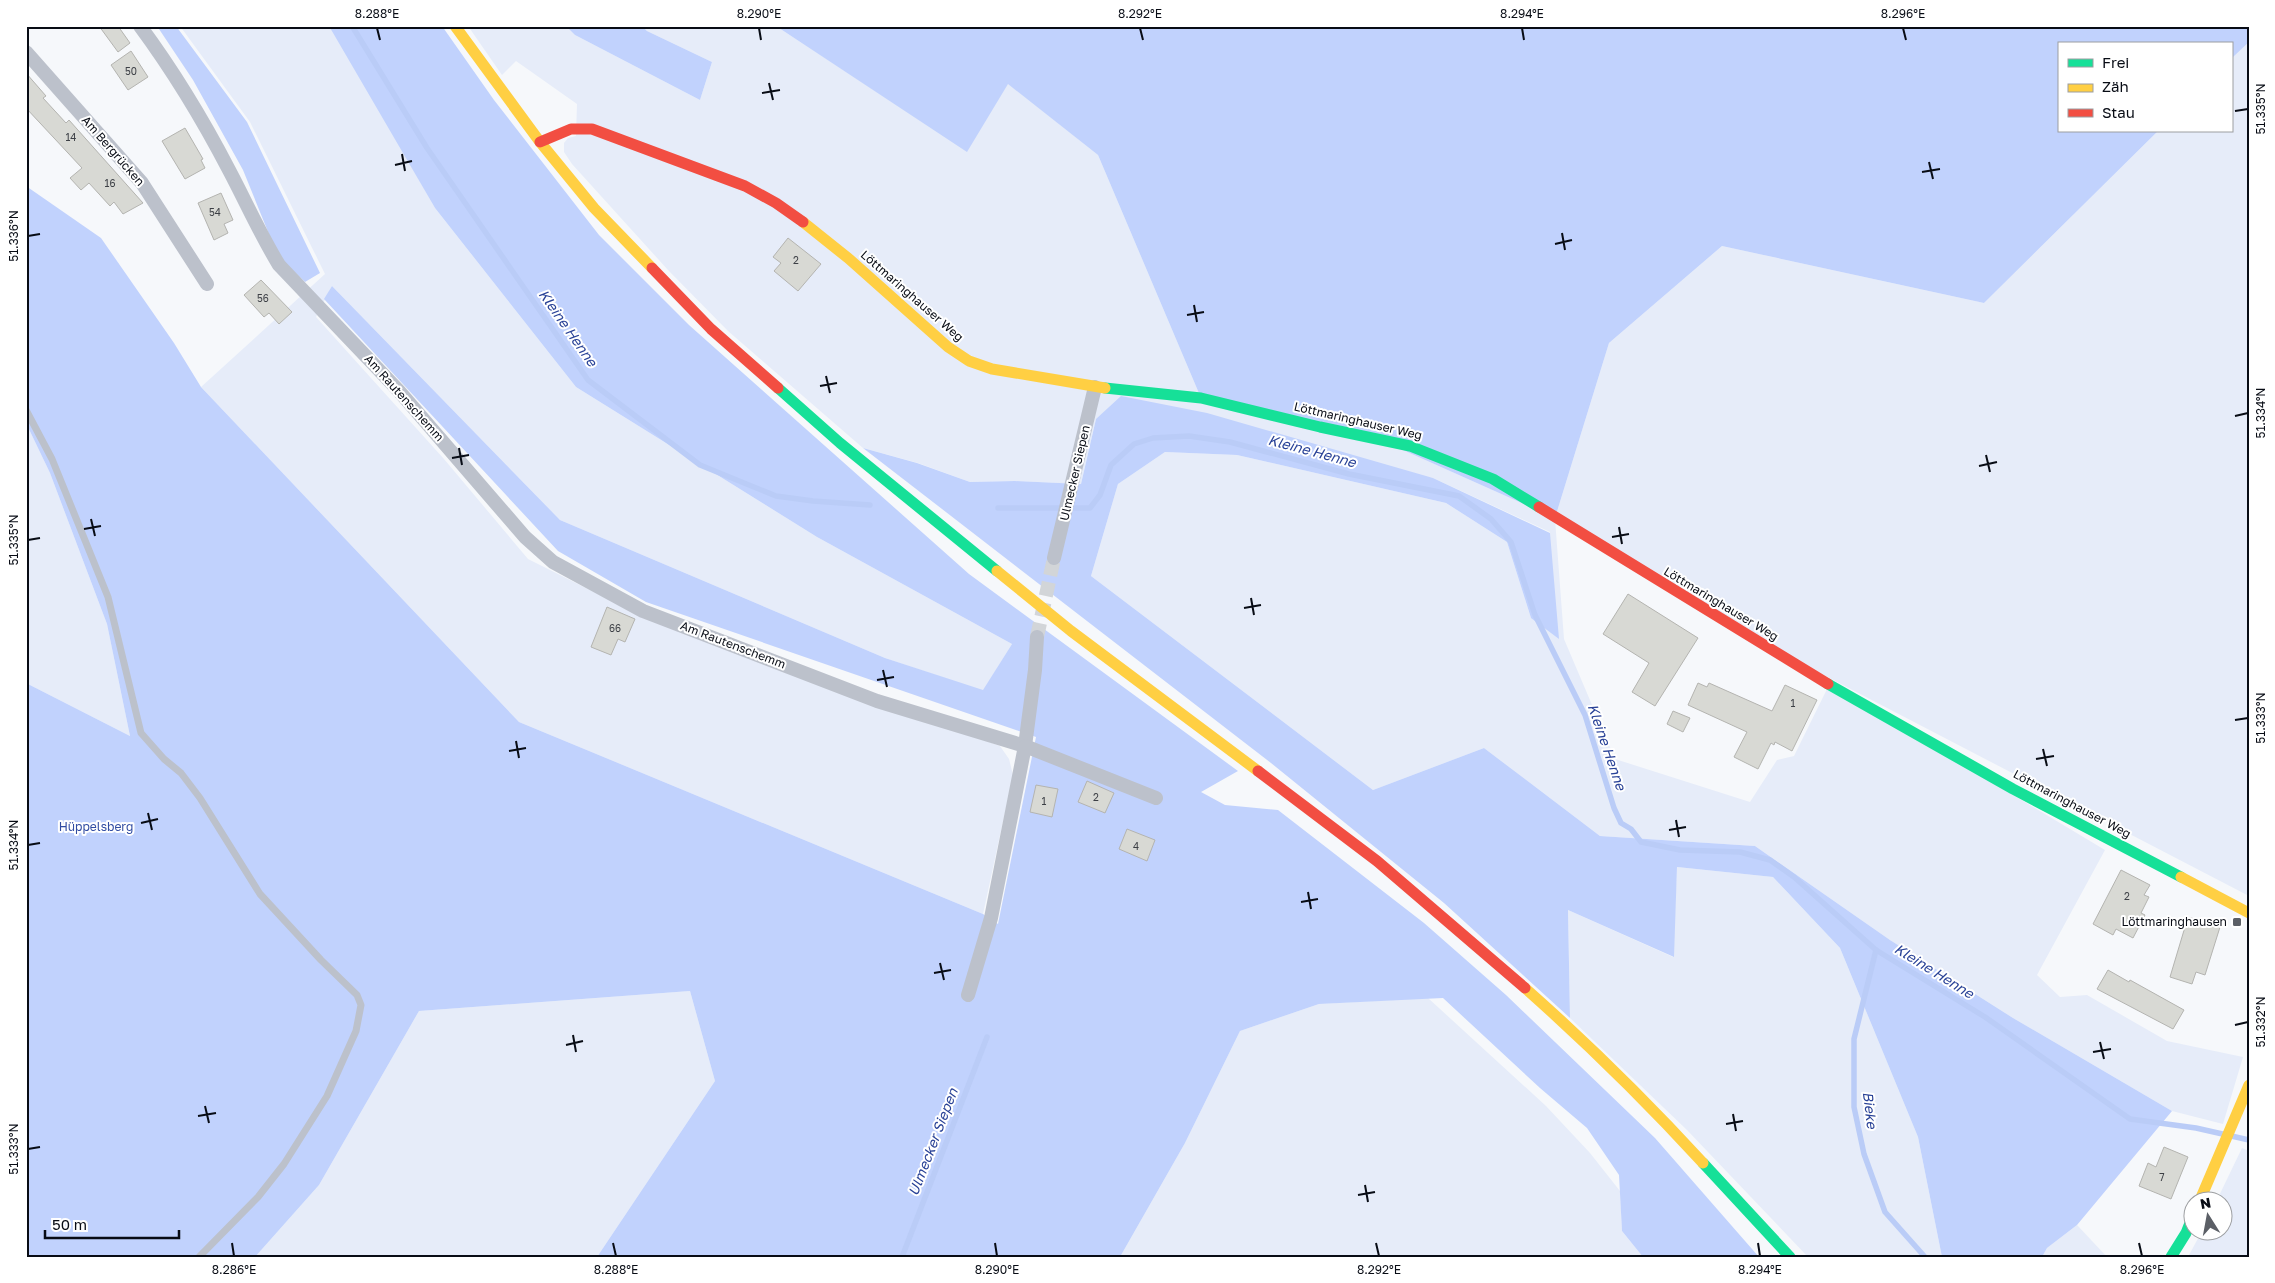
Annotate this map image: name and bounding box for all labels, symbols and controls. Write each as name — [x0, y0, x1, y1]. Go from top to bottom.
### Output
text: 8.288°E — [355, 6, 399, 21]
text: 8.290°E — [737, 6, 781, 21]
text: 8.292°E — [1118, 6, 1162, 21]
text: 8.294°E — [1500, 6, 1544, 21]
text: 8.296°E — [1881, 6, 1925, 21]
legend — [2058, 42, 2232, 132]
text: Frei — [2102, 53, 2129, 71]
house number: 50 — [125, 65, 137, 77]
text: Zäh — [2102, 77, 2129, 95]
text: 51.335°N — [2253, 83, 2268, 135]
text: Stau — [2102, 103, 2135, 121]
street label: Am Bergrücken — [79, 113, 148, 189]
house number: 14 — [66, 131, 76, 143]
house number: 16 — [105, 177, 115, 189]
house number: 54 — [209, 206, 221, 218]
text: 51.336°N — [6, 210, 21, 262]
street label: Löttmaringhauser Weg — [858, 247, 967, 344]
house number: 2 — [793, 254, 799, 266]
water label: Kleine Henne — [536, 286, 602, 370]
house number: 56 — [257, 292, 269, 304]
street label: Am Rautenschemm — [362, 351, 447, 444]
text: 51.334°N — [2253, 388, 2268, 438]
street label: Löttmaringhauser Weg — [1292, 398, 1424, 443]
street label: Ulmecker Siepen — [1056, 424, 1093, 522]
water label: Kleine Henne — [1266, 431, 1359, 471]
text: 51.335°N — [6, 514, 21, 566]
street label: Löttmaringhauser Weg — [1661, 563, 1781, 644]
street label: Am Rautenschemm — [679, 618, 788, 671]
house number: 66 — [609, 622, 621, 634]
text: 51.333°N — [2253, 692, 2268, 744]
house number: 1 — [1791, 697, 1796, 709]
water label: Kleine Henne — [1585, 701, 1630, 793]
street label: Löttmaringhauser Weg — [2011, 766, 2134, 841]
house number: 2 — [1093, 791, 1099, 803]
house number: 1 — [1042, 795, 1047, 807]
park label: Hüppelsberg — [59, 819, 133, 834]
text: 51.334°N — [6, 820, 21, 870]
house number: 4 — [1133, 840, 1139, 852]
house number: 2 — [2124, 890, 2130, 902]
place label: Löttmaringhausen — [2121, 914, 2227, 929]
marker: Löttmaringhausen — [2231, 916, 2243, 928]
water label: Kleine Henne — [1892, 940, 1978, 1002]
text: 51.332°N — [2253, 996, 2268, 1048]
water label: Ulmecker Siepen — [904, 1084, 961, 1198]
water label: Bieke — [1860, 1091, 1881, 1130]
text: 51.333°N — [6, 1123, 21, 1175]
house number: 7 — [2159, 1171, 2165, 1183]
north arrow — [2182, 1190, 2232, 1240]
text: N — [2199, 1193, 2212, 1212]
scale bar — [45, 1208, 179, 1240]
text: 50 m — [52, 1215, 87, 1233]
text: 8.286°E — [212, 1262, 256, 1277]
text: 8.288°E — [594, 1262, 638, 1277]
text: 8.290°E — [975, 1262, 1019, 1277]
text: 8.292°E — [1357, 1262, 1401, 1277]
text: 8.294°E — [1738, 1262, 1782, 1277]
text: 8.296°E — [2120, 1262, 2164, 1277]

